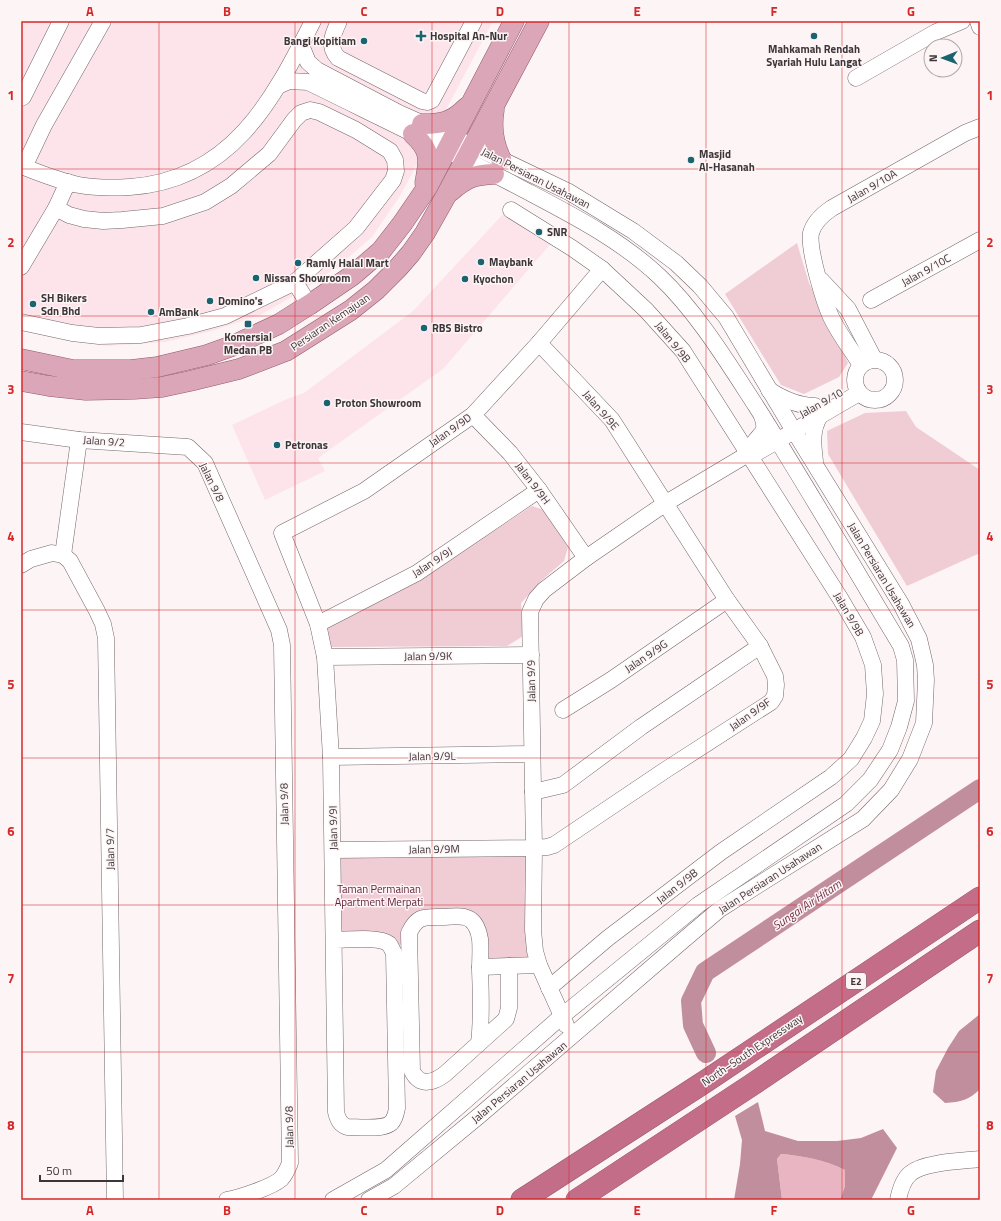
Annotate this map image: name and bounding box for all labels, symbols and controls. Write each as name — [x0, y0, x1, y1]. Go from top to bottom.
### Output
text: A — [86, 1, 94, 21]
text: B — [223, 1, 231, 21]
text: C — [360, 1, 368, 21]
text: D — [496, 1, 504, 21]
text: E — [633, 1, 641, 21]
text: F — [771, 1, 778, 21]
text: G — [907, 1, 915, 21]
place label: Hospital An-Nur — [430, 28, 507, 44]
marker: Hospital An-Nur — [415, 30, 427, 42]
marker: Mahkamah Rendah Syariah Hulu Langat — [809, 31, 819, 41]
place label: Bangi Kopitiam — [284, 33, 356, 49]
marker: Bangi Kopitiam — [359, 36, 369, 46]
north arrow — [923, 38, 963, 78]
place label: Mahkamah Rendah Syariah Hulu Langat — [766, 41, 862, 70]
text: N — [925, 54, 941, 62]
text: 1 — [7, 85, 15, 105]
text: 1 — [986, 85, 994, 105]
street label: Jalan Persiaran Usahawan — [479, 144, 593, 213]
place label: Masjid Al-Hasanah — [699, 146, 755, 175]
marker: Masjid Al-Hasanah — [686, 155, 696, 165]
street label: Jalan 9/10A — [844, 165, 900, 207]
place label: SNR — [547, 224, 568, 240]
marker: SNR — [534, 227, 544, 237]
text: 2 — [7, 232, 15, 252]
text: 2 — [986, 232, 994, 252]
street label: Jalan 9/10C — [898, 250, 954, 290]
place label: Maybank — [489, 254, 533, 270]
place label: Ramly Halal Mart — [306, 255, 389, 271]
marker: Maybank — [476, 257, 486, 267]
marker: Ramly Halal Mart — [293, 258, 303, 268]
place label: Nissan Showroom — [264, 270, 350, 286]
place label: Kyochon — [473, 271, 514, 287]
marker: Nissan Showroom — [251, 273, 261, 283]
marker: Kyochon — [460, 274, 470, 284]
street label: Persiaran Kemajuan — [287, 289, 373, 355]
place label: SH Bikers Sdn Bhd — [41, 290, 87, 319]
place label: Domino's — [218, 293, 263, 309]
marker: Domino's — [205, 296, 215, 306]
marker: SH Bikers Sdn Bhd — [28, 299, 38, 309]
place label: AmBank — [159, 304, 199, 320]
marker: AmBank — [146, 307, 156, 317]
street label: Jalan 9/9B — [651, 318, 695, 366]
marker: Komersial Medan PB — [243, 319, 253, 329]
place label: RBS Bistro — [432, 320, 483, 336]
marker: RBS Bistro — [419, 323, 429, 333]
place label: Komersial Medan PB — [224, 329, 272, 358]
text: 3 — [7, 379, 15, 399]
text: 3 — [986, 379, 994, 399]
street label: Jalan 9/10 — [796, 384, 846, 422]
street label: Jalan 9/9E — [579, 387, 623, 433]
place label: Proton Showroom — [335, 395, 421, 411]
marker: Proton Showroom — [322, 398, 332, 408]
street label: Jalan 9/9D — [425, 409, 475, 451]
street label: Jalan 9/2 — [83, 432, 125, 450]
place label: Petronas — [285, 437, 328, 453]
marker: Petronas — [272, 440, 282, 450]
street label: Jalan 9/9H — [512, 458, 554, 508]
street label: Jalan 9/8 — [196, 460, 228, 504]
street label: Jalan Persiaran Usahawan — [844, 519, 920, 631]
text: 4 — [7, 526, 15, 546]
text: 4 — [986, 526, 994, 546]
street label: Jalan 9/9J — [409, 543, 455, 581]
street label: Jalan 9/9B — [830, 589, 868, 639]
street label: Jalan 9/9G — [621, 636, 671, 676]
street label: Jalan 9/9K — [404, 648, 453, 664]
street label: Jalan 9/9 — [523, 660, 539, 702]
text: 5 — [7, 674, 15, 694]
text: 5 — [986, 674, 994, 694]
street label: Jalan 9/9F — [726, 694, 774, 734]
street label: Jalan 9/9L — [408, 748, 456, 764]
street label: Jalan 9/8 — [276, 783, 292, 825]
street label: Jalan 9/9I — [325, 806, 341, 850]
text: 6 — [7, 821, 15, 841]
text: 6 — [986, 821, 994, 841]
street label: Jalan 9/7 — [102, 828, 118, 870]
street label: Jalan Persiaran Usahawan — [715, 838, 825, 917]
street label: Jalan 9/9M — [408, 841, 460, 857]
street label: Jalan 9/9B — [653, 865, 701, 907]
water label: Sungai Air Hitam — [769, 874, 845, 935]
park label: Taman Permainan Apartment Merpati — [335, 881, 423, 910]
text: 7 — [7, 968, 15, 988]
text: 7 — [986, 968, 994, 988]
road number: E2 — [846, 973, 866, 989]
street label: North–South Expressway — [698, 1010, 806, 1090]
street label: Jalan Persiaran Usahawan — [468, 1037, 570, 1127]
street label: Jalan 9/8 — [281, 1106, 297, 1148]
text: 8 — [7, 1115, 15, 1135]
text: 8 — [986, 1115, 994, 1135]
scale bar — [40, 1157, 123, 1183]
text: 50 m — [46, 1161, 72, 1180]
text: A — [86, 1200, 94, 1220]
text: B — [223, 1200, 231, 1220]
text: C — [360, 1200, 368, 1220]
text: D — [496, 1200, 504, 1220]
text: E — [633, 1200, 641, 1220]
text: F — [771, 1200, 778, 1220]
text: G — [907, 1200, 915, 1220]

